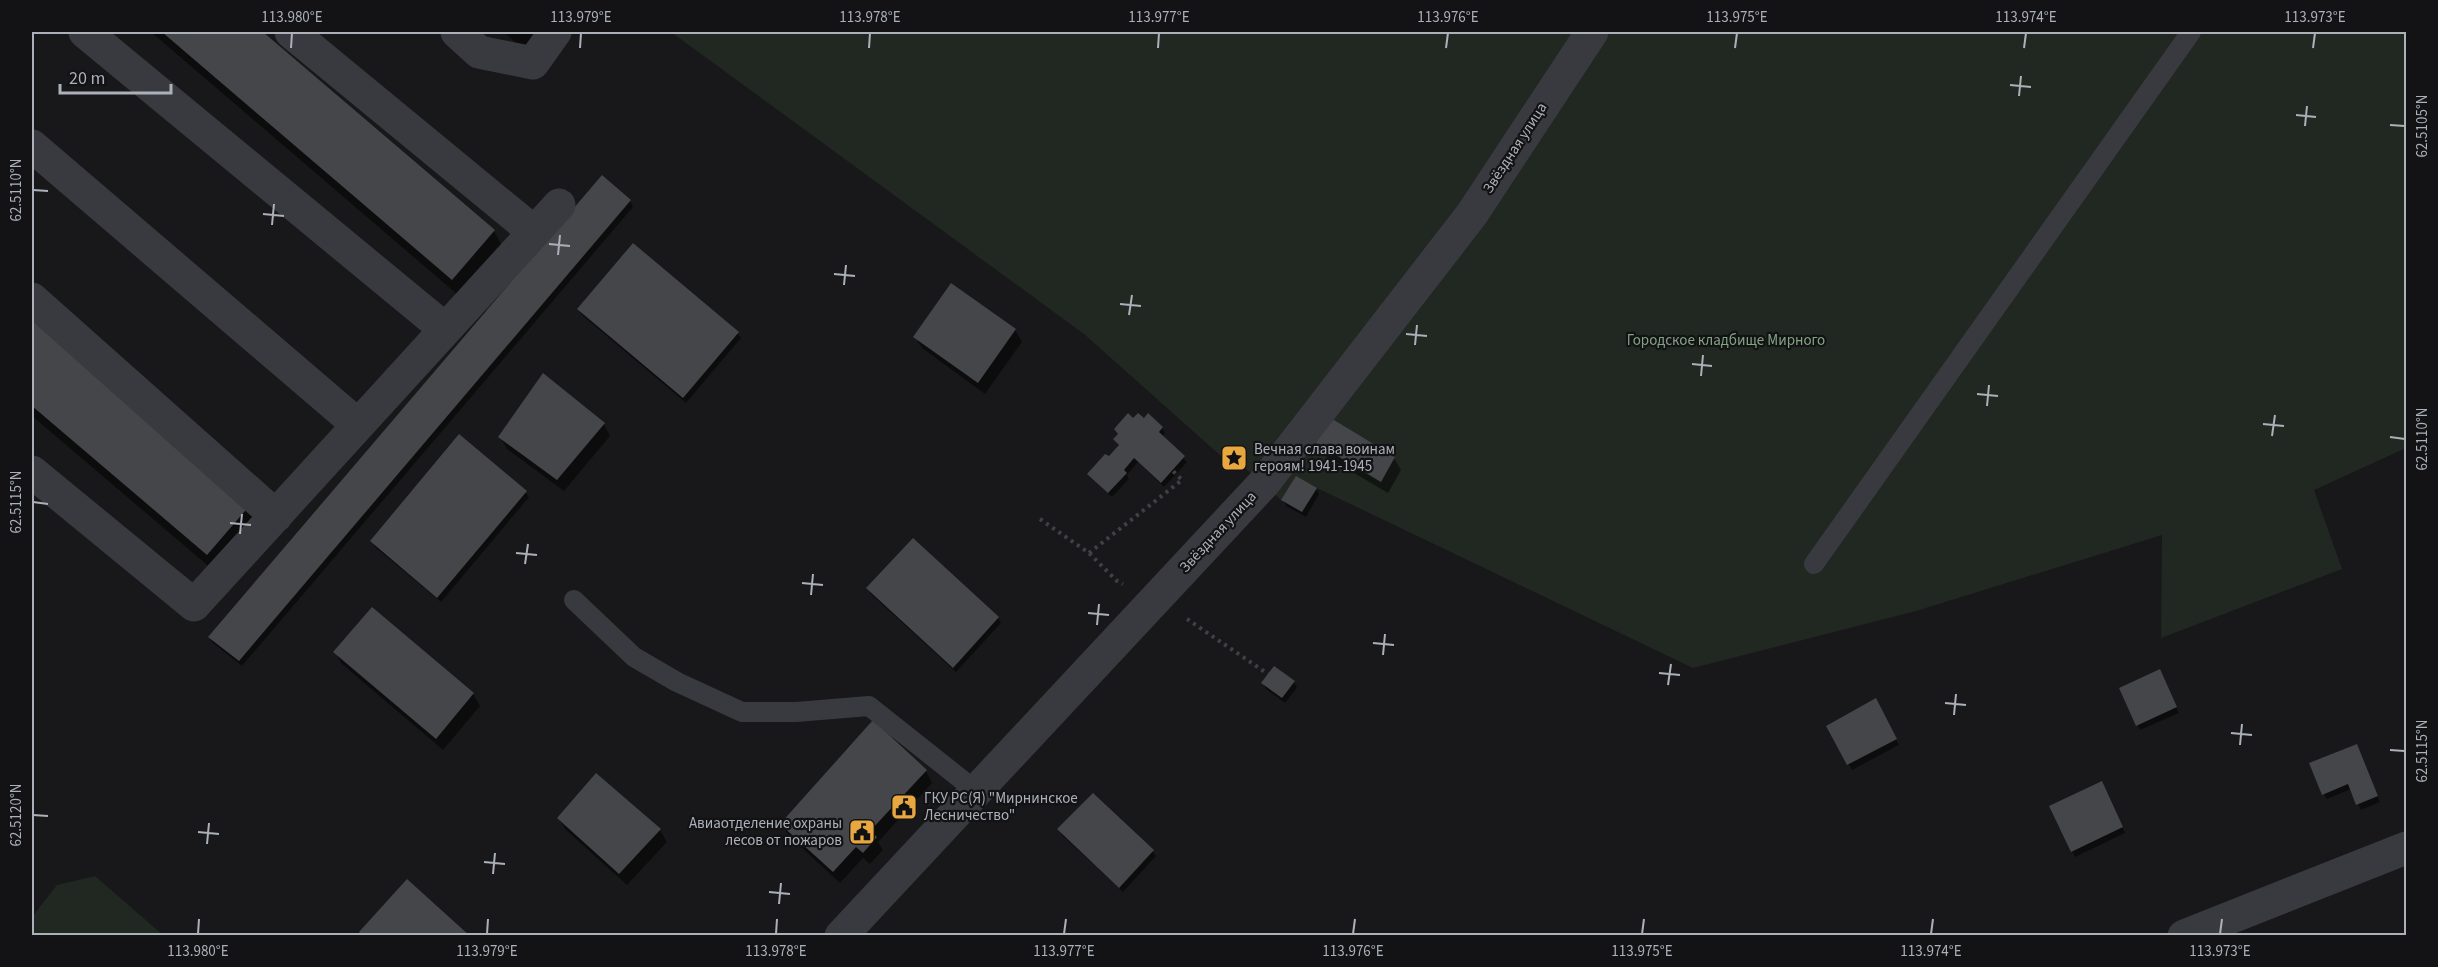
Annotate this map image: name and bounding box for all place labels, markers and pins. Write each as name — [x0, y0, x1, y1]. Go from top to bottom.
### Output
place label: Вечная слава воинам героям! 1941-1945 — [1254, 439, 1395, 477]
place icon: Вечная слава воинам героям! 1941-1945 — [1219, 443, 1249, 473]
place label: ГКУ РС(Я) "Мирнинское Лесничество" — [924, 788, 1078, 826]
public building icon: ГКУ РС(Я) "Мирнинское Лесничество" — [889, 792, 919, 822]
place label: Авиаотделение охраны лесов от пожаров — [689, 813, 842, 851]
public building icon: Авиаотделение охраны лесов от пожаров — [847, 817, 877, 847]

